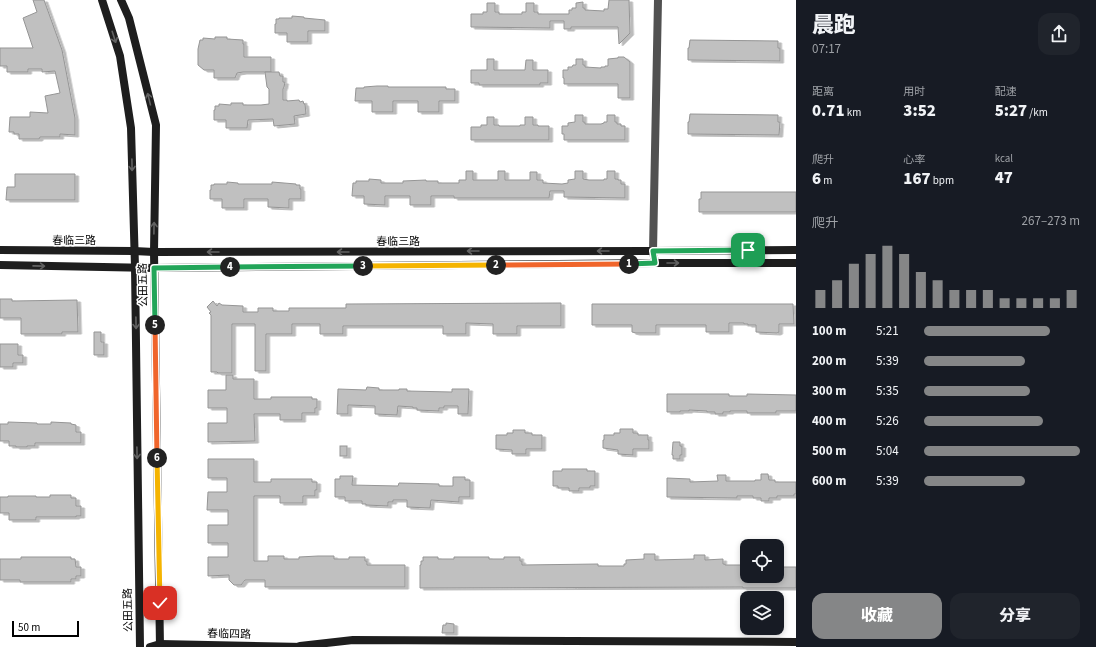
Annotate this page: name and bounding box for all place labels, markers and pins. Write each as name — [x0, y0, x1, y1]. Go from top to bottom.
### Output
pin — [731, 233, 765, 267]
pin: 1 — [619, 254, 639, 274]
pin: 2 — [486, 255, 506, 275]
pin: 3 — [353, 256, 373, 276]
pin: 4 — [220, 257, 240, 277]
pin: 5 — [145, 315, 165, 335]
pin: 6 — [147, 448, 167, 468]
pin — [143, 586, 177, 620]

